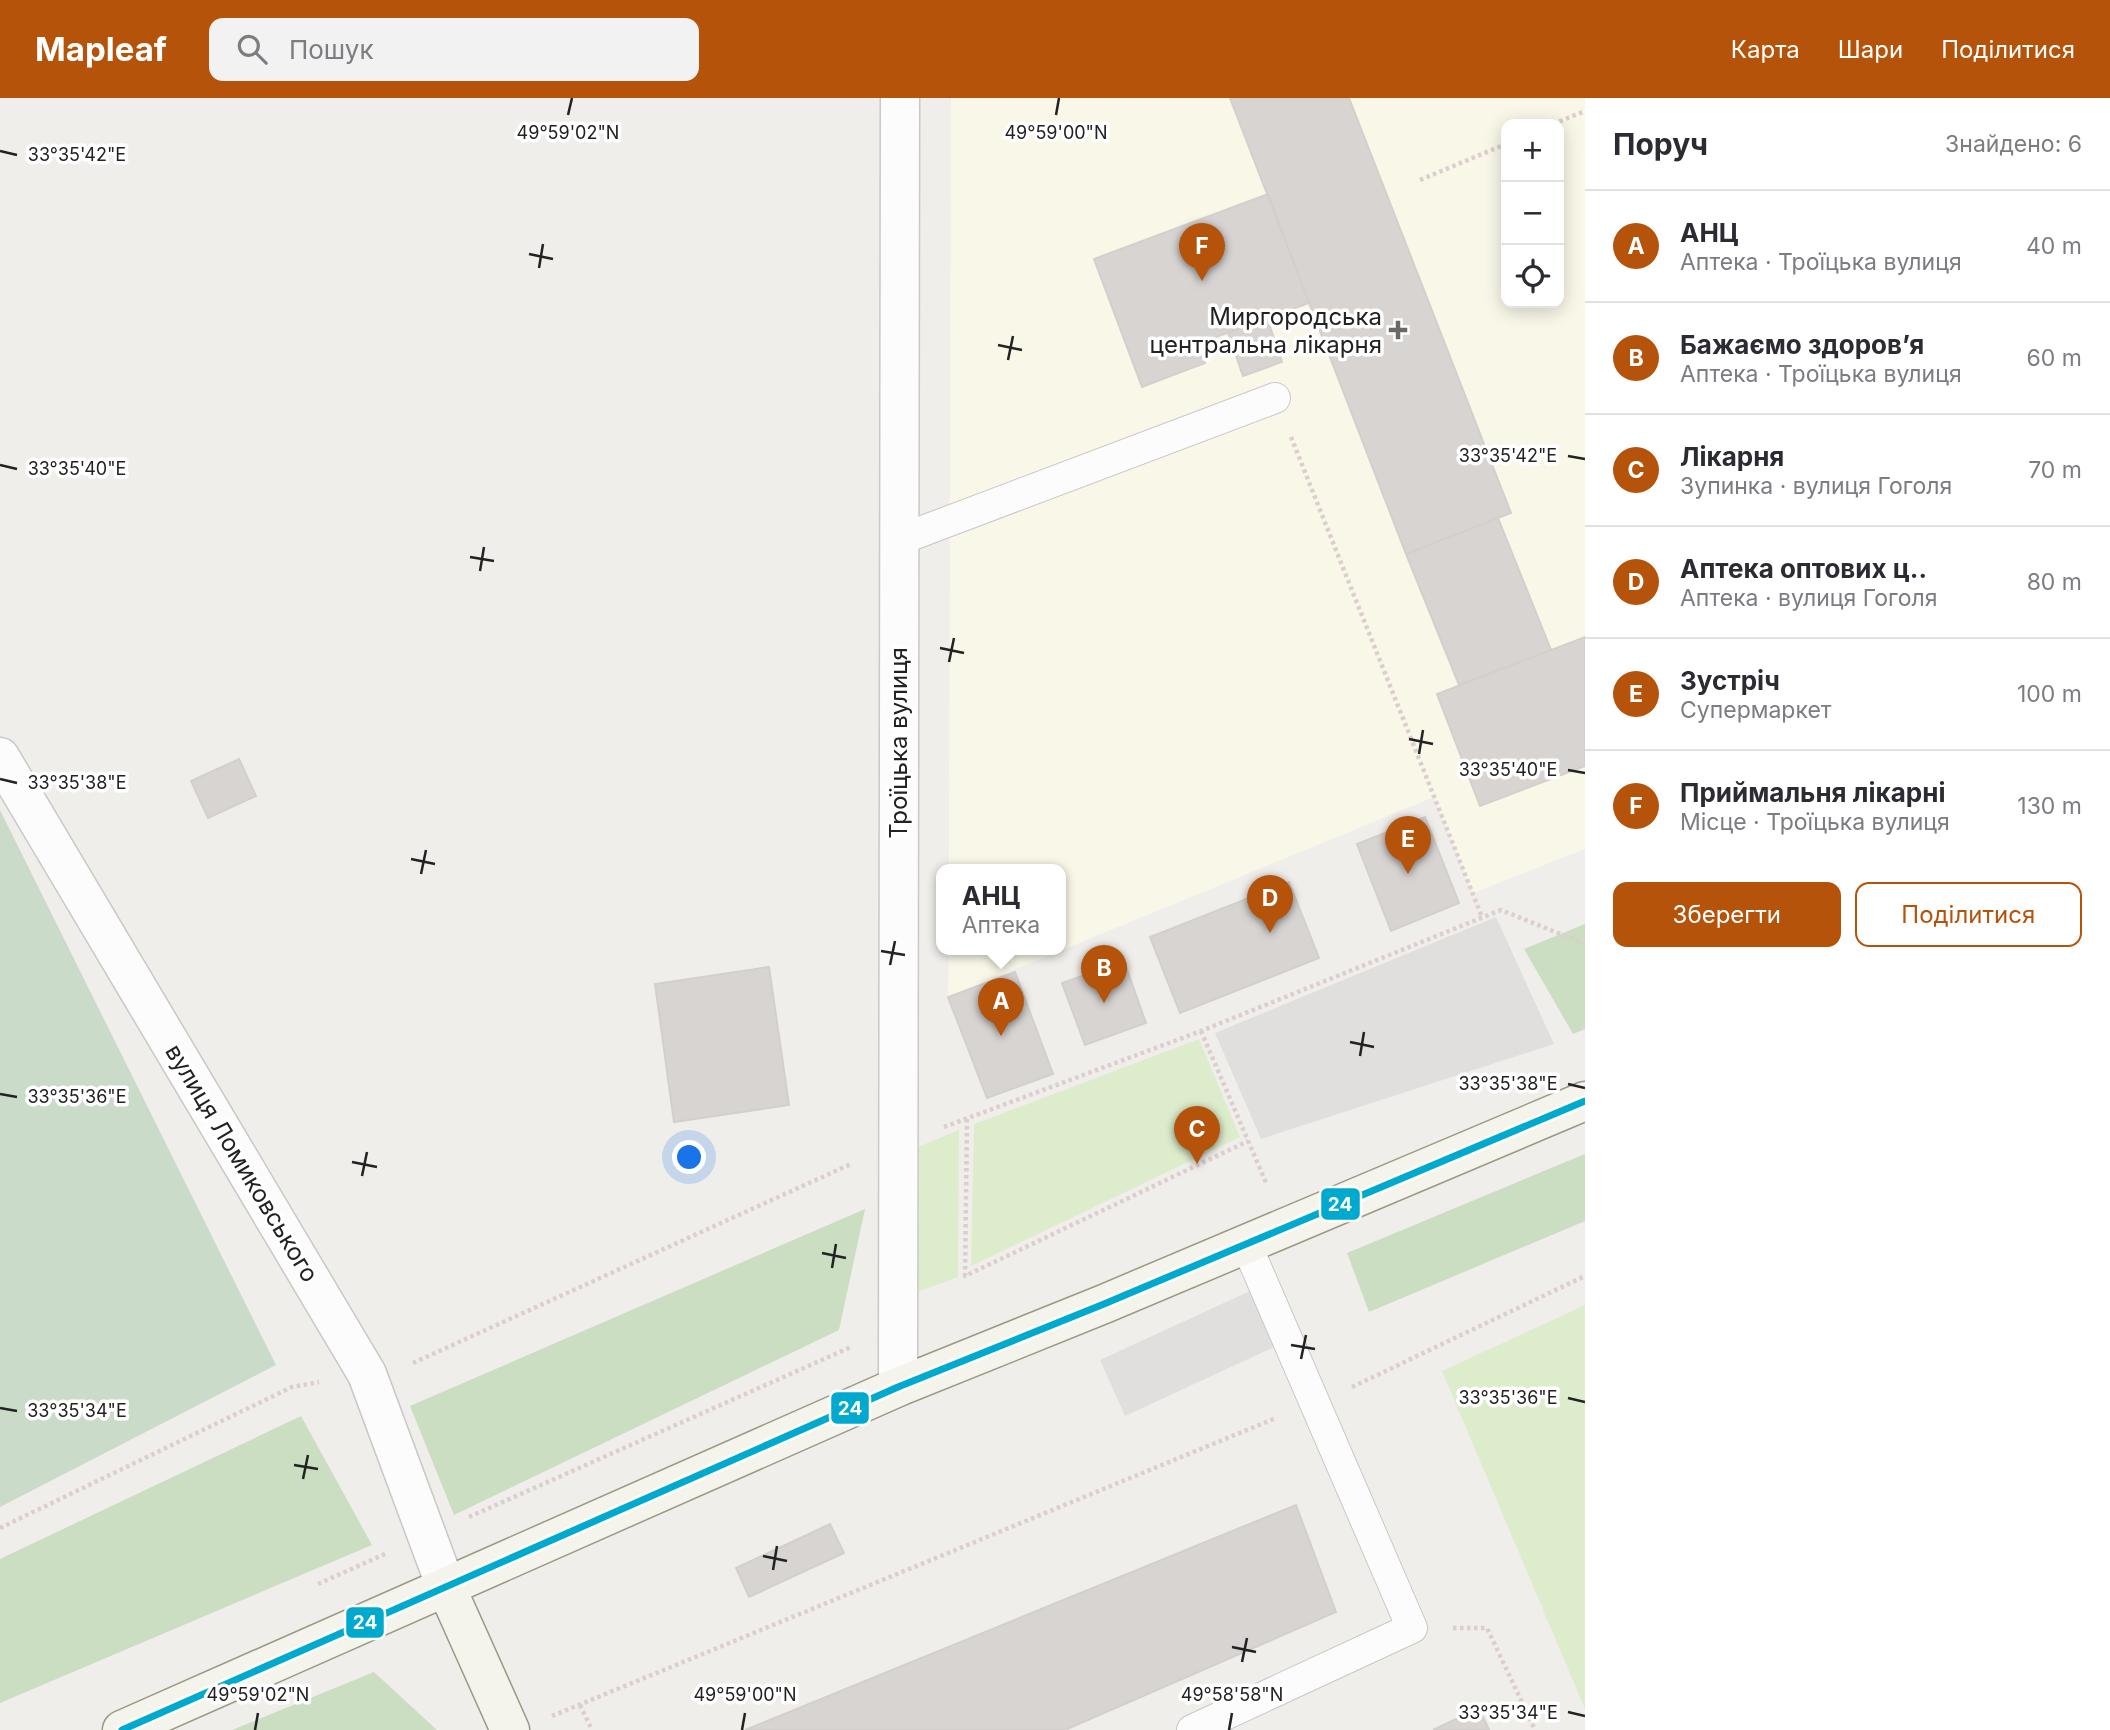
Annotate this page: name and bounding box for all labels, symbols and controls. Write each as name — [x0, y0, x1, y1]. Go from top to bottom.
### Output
search box — [209, 18, 699, 81]
text: Mapleaf — [35, 29, 167, 69]
icon: search — [233, 30, 271, 68]
text: Пошук — [289, 34, 374, 65]
text: Карта — [1731, 35, 1800, 64]
text: Шари — [1838, 35, 1903, 64]
text: Поділитися — [1941, 35, 2075, 64]
map controls — [1501, 119, 1564, 308]
button: + — [1501, 119, 1564, 182]
text: 49°59'02"N — [517, 122, 619, 143]
text: 49°59'00"N — [1004, 122, 1108, 143]
text: Поруч — [1613, 126, 1708, 162]
text: Знайдено: 6 — [1945, 130, 2082, 158]
text: 33°35'42"E — [28, 144, 126, 165]
button: − — [1501, 182, 1564, 245]
text: АНЦ — [1680, 217, 1739, 248]
pin: F — [1179, 223, 1225, 281]
text: A — [1627, 232, 1645, 260]
text: 40 m — [2026, 232, 2082, 260]
button: locate — [1501, 245, 1564, 308]
text: Аптека · Троїцька вулиця — [1680, 248, 1962, 276]
place label: Миргородська центральна лікарня — [1150, 302, 1382, 359]
marker: Миргородська центральна лікарня — [1388, 320, 1408, 340]
text: Бажаємо здоровʼя — [1680, 329, 1924, 360]
text: B — [1628, 344, 1644, 372]
text: 60 m — [2027, 344, 2082, 372]
text: Аптека · Троїцька вулиця — [1680, 360, 1962, 388]
text: Лікарня — [1680, 441, 1784, 472]
text: 33°35'42"E — [1459, 445, 1557, 466]
text: C — [1627, 456, 1645, 484]
text: 70 m — [2028, 456, 2082, 484]
text: 33°35'40"E — [28, 458, 126, 479]
text: Зупинка · вулиця Гоголя — [1680, 472, 1952, 500]
text: Аптека оптових ц‥ — [1680, 553, 1927, 584]
text: D — [1628, 568, 1644, 596]
text: 80 m — [2027, 568, 2082, 596]
text: Аптека · вулиця Гоголя — [1680, 584, 1937, 612]
street label: Троїцька вулиця — [884, 647, 913, 839]
text: Зустріч — [1680, 665, 1780, 696]
text: E — [1629, 680, 1643, 708]
text: 100 m — [2017, 680, 2082, 708]
text: Супермаркет — [1680, 696, 1832, 724]
text: 33°35'40"E — [1459, 759, 1557, 780]
text: 33°35'38"E — [27, 772, 127, 793]
text: Приймальня лікарні — [1680, 777, 1945, 808]
text: F — [1629, 792, 1643, 820]
text: 130 m — [2017, 792, 2082, 820]
text: Місце · Троїцька вулиця — [1680, 808, 1950, 836]
pin: E — [1385, 816, 1431, 874]
popup — [936, 864, 1066, 955]
pin: D — [1247, 875, 1293, 933]
text: АНЦ — [962, 880, 1021, 911]
button: Зберегти — [1613, 882, 1841, 947]
button: Поділитися — [1855, 882, 2082, 947]
text: Аптека — [962, 911, 1040, 939]
pin: B — [1081, 945, 1127, 1003]
pin: A — [978, 978, 1024, 1036]
street label: вулиця Ломиковського — [159, 1039, 325, 1287]
text: 33°35'38"E — [1458, 1073, 1558, 1094]
text: 33°35'36"E — [27, 1086, 127, 1107]
pin: C — [1174, 1106, 1220, 1164]
your location — [672, 1140, 706, 1174]
line badge: 24 — [1320, 1187, 1361, 1221]
text: 24 — [1328, 1193, 1352, 1216]
text: 33°35'36"E — [1458, 1387, 1558, 1408]
line badge: 24 — [830, 1391, 870, 1425]
text: 24 — [838, 1397, 862, 1420]
text: 33°35'34"E — [27, 1400, 127, 1421]
line badge: 24 — [345, 1606, 385, 1639]
text: 24 — [353, 1611, 377, 1634]
text: 49°59'02"N — [207, 1684, 309, 1705]
text: 49°59'00"N — [693, 1684, 797, 1705]
text: 49°58'58"N — [1181, 1684, 1283, 1705]
text: 33°35'34"E — [1458, 1702, 1558, 1723]

